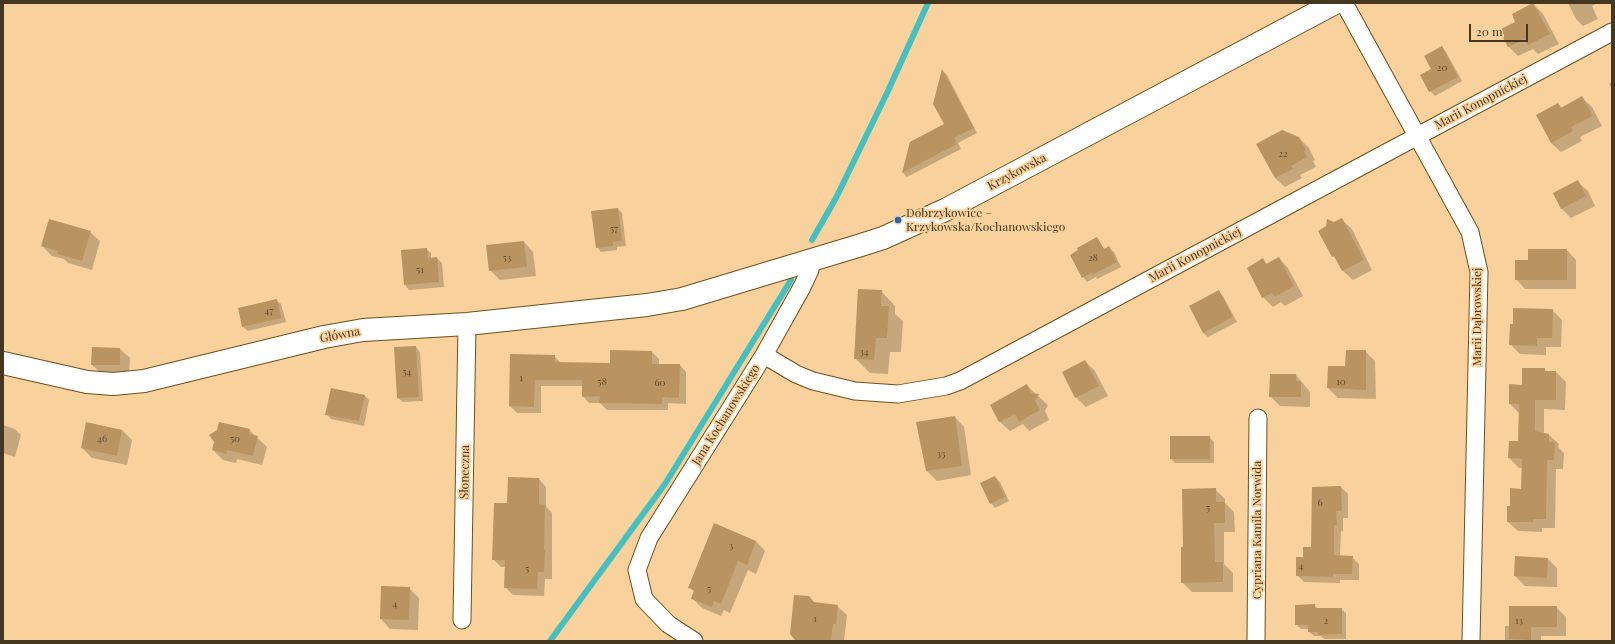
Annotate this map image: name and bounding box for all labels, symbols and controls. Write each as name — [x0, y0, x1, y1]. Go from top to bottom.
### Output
scale bar — [1471, 16, 1530, 42]
text: 20 m — [1476, 23, 1503, 39]
house number: 20 — [1437, 62, 1447, 74]
street label: Marii Konopnickiej — [1432, 72, 1530, 132]
house number: 22 — [1278, 148, 1288, 160]
street label: Krzykowska — [985, 151, 1049, 193]
place label: Dobrzykowice – Krzykowska/Kochanowskiego — [906, 206, 1065, 234]
marker: Dobrzykowice – Krzykowska/Kochanowskiego — [893, 215, 903, 225]
house number: 57 — [610, 223, 618, 235]
street label: Marii Konopnickiej — [1146, 225, 1244, 285]
house number: 53 — [503, 252, 511, 264]
house number: 28 — [1088, 252, 1098, 264]
house number: 51 — [416, 264, 424, 276]
street label: Marii Dąbrowskiej — [1470, 268, 1484, 366]
house number: 47 — [265, 305, 273, 317]
street label: Główna — [319, 324, 361, 346]
house number: 34 — [859, 346, 869, 358]
street label: Jana Kochanowskiego — [689, 362, 763, 468]
house number: 54 — [402, 366, 412, 378]
house number: 1 — [519, 372, 523, 384]
house number: 58 — [597, 376, 607, 388]
house number: 10 — [1336, 376, 1346, 388]
house number: 60 — [654, 377, 666, 389]
house number: 46 — [97, 433, 107, 445]
house number: 50 — [230, 433, 240, 445]
street label: Słoneczna — [457, 445, 473, 499]
house number: 33 — [936, 448, 946, 460]
street label: Cypriana Kamila Norwida — [1250, 461, 1264, 599]
house number: 6 — [1317, 497, 1323, 509]
house number: 5 — [1206, 502, 1210, 514]
house number: 3 — [729, 540, 733, 552]
house number: 4 — [1299, 560, 1303, 572]
house number: 5 — [525, 563, 529, 575]
house number: 5 — [707, 583, 711, 595]
house number: 4 — [393, 598, 397, 610]
house number: 1 — [813, 613, 817, 625]
house number: 2 — [1324, 615, 1328, 627]
house number: 13 — [1515, 615, 1523, 627]

